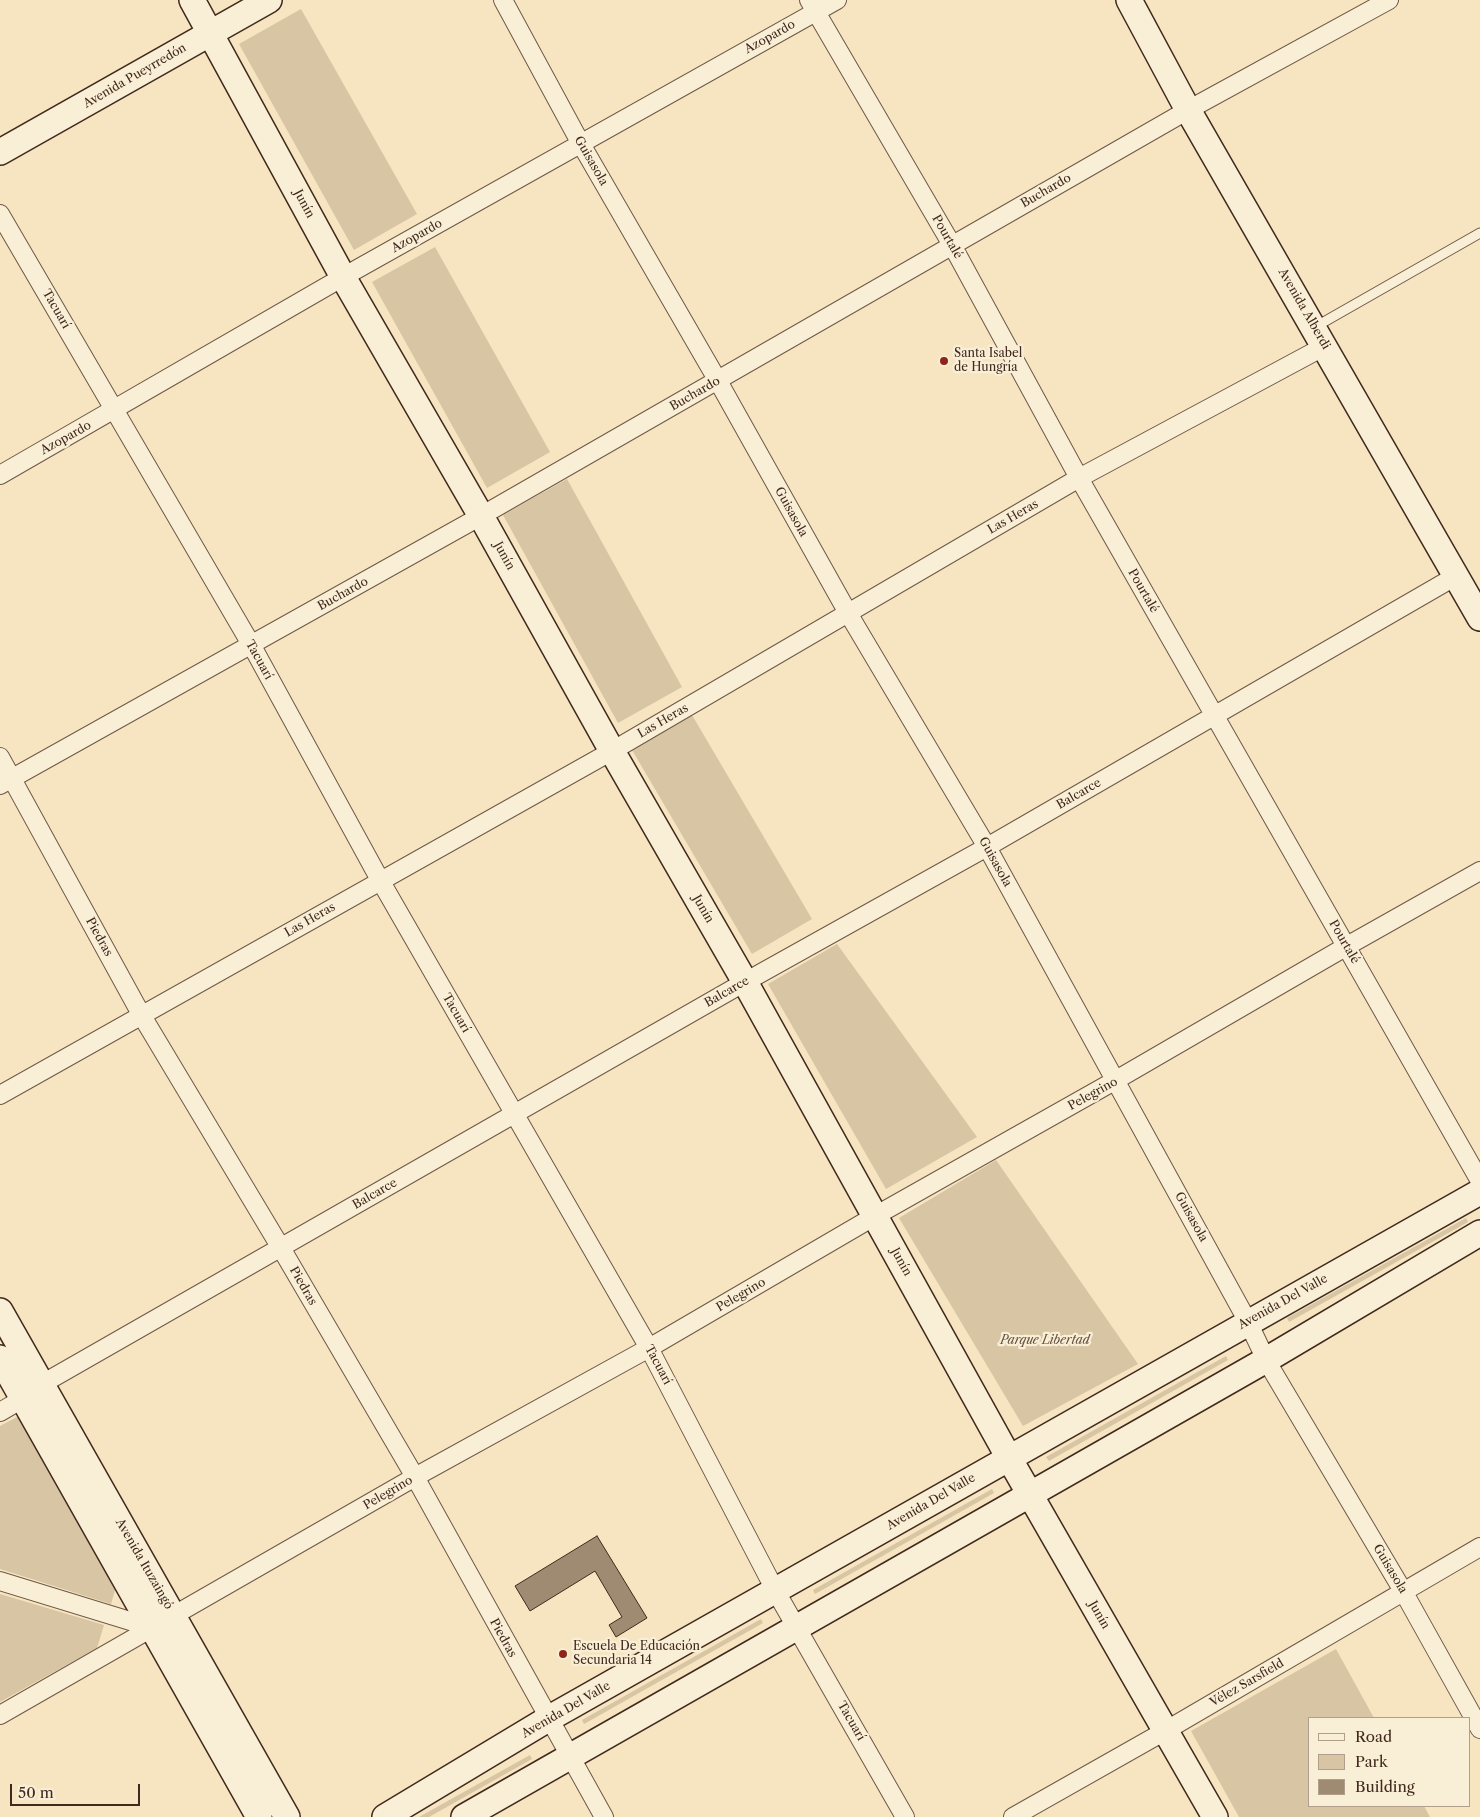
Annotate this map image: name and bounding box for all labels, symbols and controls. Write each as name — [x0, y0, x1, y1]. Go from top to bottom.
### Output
street label: Azopardo — [742, 17, 798, 57]
street label: Avenida Pueyrredón — [81, 41, 189, 111]
street label: Guisasola — [571, 134, 611, 188]
street label: Buchardo — [1018, 171, 1074, 211]
street label: Junín — [291, 187, 317, 221]
street label: Pourtalé — [929, 212, 965, 262]
street label: Azopardo — [389, 216, 445, 256]
street label: Avenida Alberdi — [1275, 266, 1333, 352]
street label: Tacuarí — [39, 287, 73, 331]
place label: Santa Isabel de Hungría — [954, 347, 1022, 375]
marker: Santa Isabel de Hungría — [938, 355, 950, 367]
street label: Buchardo — [667, 374, 723, 414]
street label: Azopardo — [38, 418, 94, 458]
street label: Guisasola — [771, 485, 811, 539]
street label: Las Heras — [985, 497, 1041, 537]
street label: Junín — [490, 539, 518, 573]
street label: Pourtalé — [1125, 566, 1161, 616]
street label: Buchardo — [315, 574, 371, 614]
street label: Tacuarí — [242, 638, 276, 682]
street label: Las Heras — [635, 701, 691, 741]
street label: Balcarce — [1054, 776, 1104, 812]
street label: Guisasola — [975, 835, 1015, 889]
street label: Junín — [689, 892, 717, 926]
street label: Las Heras — [282, 900, 338, 940]
street label: Piedras — [82, 915, 116, 959]
street label: Pourtalé — [1326, 917, 1362, 967]
street label: Balcarce — [702, 974, 752, 1010]
street label: Tacuarí — [439, 991, 473, 1035]
street label: Pelegrino — [1066, 1074, 1120, 1114]
street label: Balcarce — [350, 1176, 400, 1212]
street label: Guisasola — [1171, 1190, 1211, 1244]
street label: Junín — [887, 1245, 915, 1279]
street label: Piedras — [286, 1264, 320, 1308]
street label: Avenida Del Valle — [1236, 1271, 1330, 1333]
street label: Pelegrino — [714, 1275, 768, 1315]
park label: Parque Libertad — [1000, 1334, 1090, 1348]
street label: Tacuarí — [642, 1343, 674, 1387]
street label: Avenida Del Valle — [884, 1471, 978, 1533]
street label: Pelegrino — [361, 1473, 415, 1513]
street label: Avenida Ituzaingó — [112, 1516, 176, 1612]
street label: Guisasola — [1370, 1542, 1410, 1596]
street label: Junín — [1085, 1598, 1113, 1632]
street label: Piedras — [486, 1616, 520, 1660]
place label: Escuela De Educación Secundaria 14 — [573, 1640, 700, 1668]
marker: Escuela De Educación Secundaria 14 — [557, 1648, 569, 1660]
street label: Vélez Sarsfield — [1208, 1656, 1286, 1710]
street label: Avenida Del Valle — [519, 1679, 613, 1741]
street label: Tacuarí — [834, 1699, 868, 1743]
legend — [1308, 1717, 1470, 1807]
text: Road — [1355, 1727, 1392, 1746]
text: Park — [1355, 1752, 1388, 1771]
scale bar — [12, 1774, 142, 1806]
text: Building — [1355, 1777, 1415, 1796]
text: 50 m — [18, 1783, 54, 1802]

